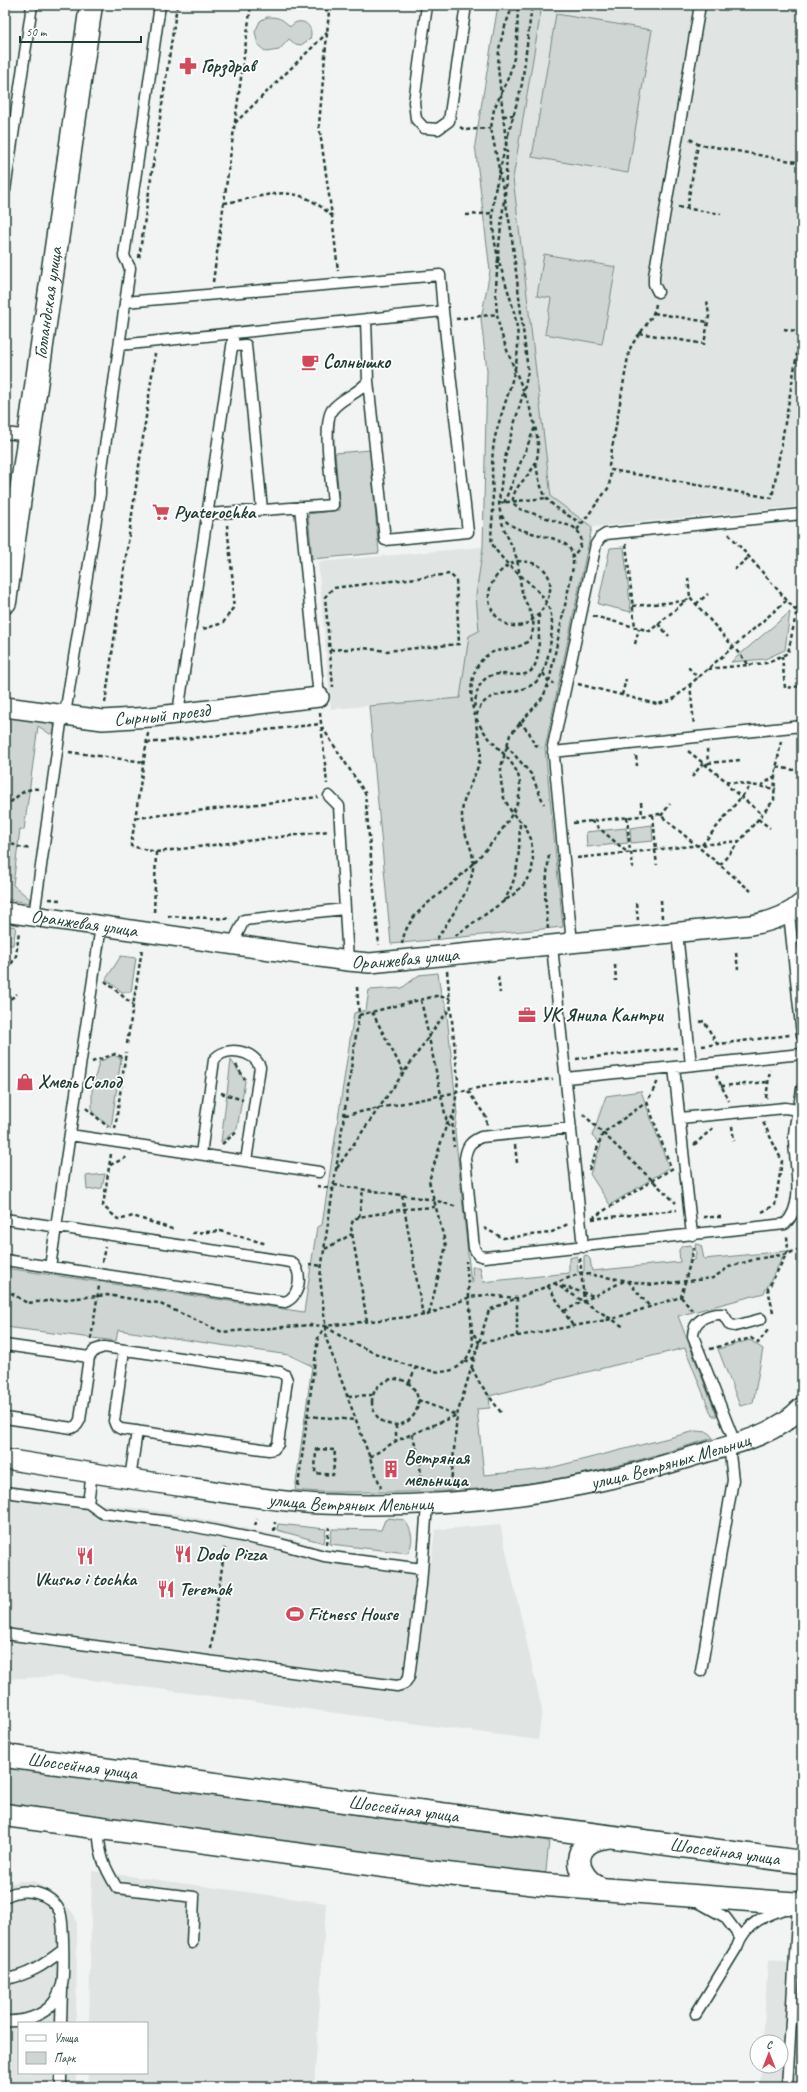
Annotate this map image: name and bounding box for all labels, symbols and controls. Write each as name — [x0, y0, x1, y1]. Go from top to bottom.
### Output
scale bar — [20, 18, 141, 44]
text: 50 m — [26, 24, 48, 40]
place label: Горздрав — [201, 54, 259, 78]
pharmacy icon: Горздрав — [178, 56, 198, 76]
street label: Голландская улица — [28, 244, 68, 361]
place label: Солнышко — [323, 350, 391, 374]
cafe icon: Солнышко — [300, 352, 320, 372]
place label: Pyaterochka — [174, 500, 257, 524]
supermarket icon: Pyaterochka — [151, 502, 171, 522]
street label: Сырный проезд — [113, 698, 213, 731]
street label: Оранжевая улица — [29, 904, 141, 943]
street label: Оранжевая улица — [351, 942, 462, 975]
place label: УК Янила Кантри — [540, 1003, 665, 1027]
office icon: УК Янила Кантри — [517, 1005, 537, 1025]
place label: Хмель Солод — [38, 1070, 124, 1094]
shop icon: Хмель Солод — [15, 1072, 35, 1092]
street label: улица Ветряных Мельниц — [587, 1427, 755, 1495]
place label: Ветряная мельница — [404, 1446, 470, 1492]
building icon: Ветряная мельница — [381, 1459, 401, 1479]
street label: улица Ветряных Мельниц — [266, 1487, 435, 1517]
place label: Dodo Pizza — [196, 1542, 268, 1566]
restaurant icon: Dodo Pizza — [173, 1544, 193, 1564]
restaurant icon: Vkusno i tochka — [75, 1546, 95, 1566]
place label: Vkusno i tochka — [34, 1567, 137, 1591]
place label: Teremok — [179, 1577, 233, 1601]
restaurant icon: Teremok — [156, 1579, 176, 1599]
place label: Fitness House — [308, 1602, 399, 1626]
sports icon: Fitness House — [285, 1604, 305, 1624]
street label: Шоссейная улица — [26, 1747, 140, 1786]
street label: Шоссейная улица — [347, 1790, 461, 1828]
street label: Шоссейная улица — [668, 1833, 782, 1871]
legend — [18, 2022, 148, 2074]
text: Улица — [54, 2030, 79, 2046]
north arrow — [749, 2034, 789, 2074]
text: С — [766, 2037, 773, 2051]
text: Парк — [54, 2050, 77, 2066]

